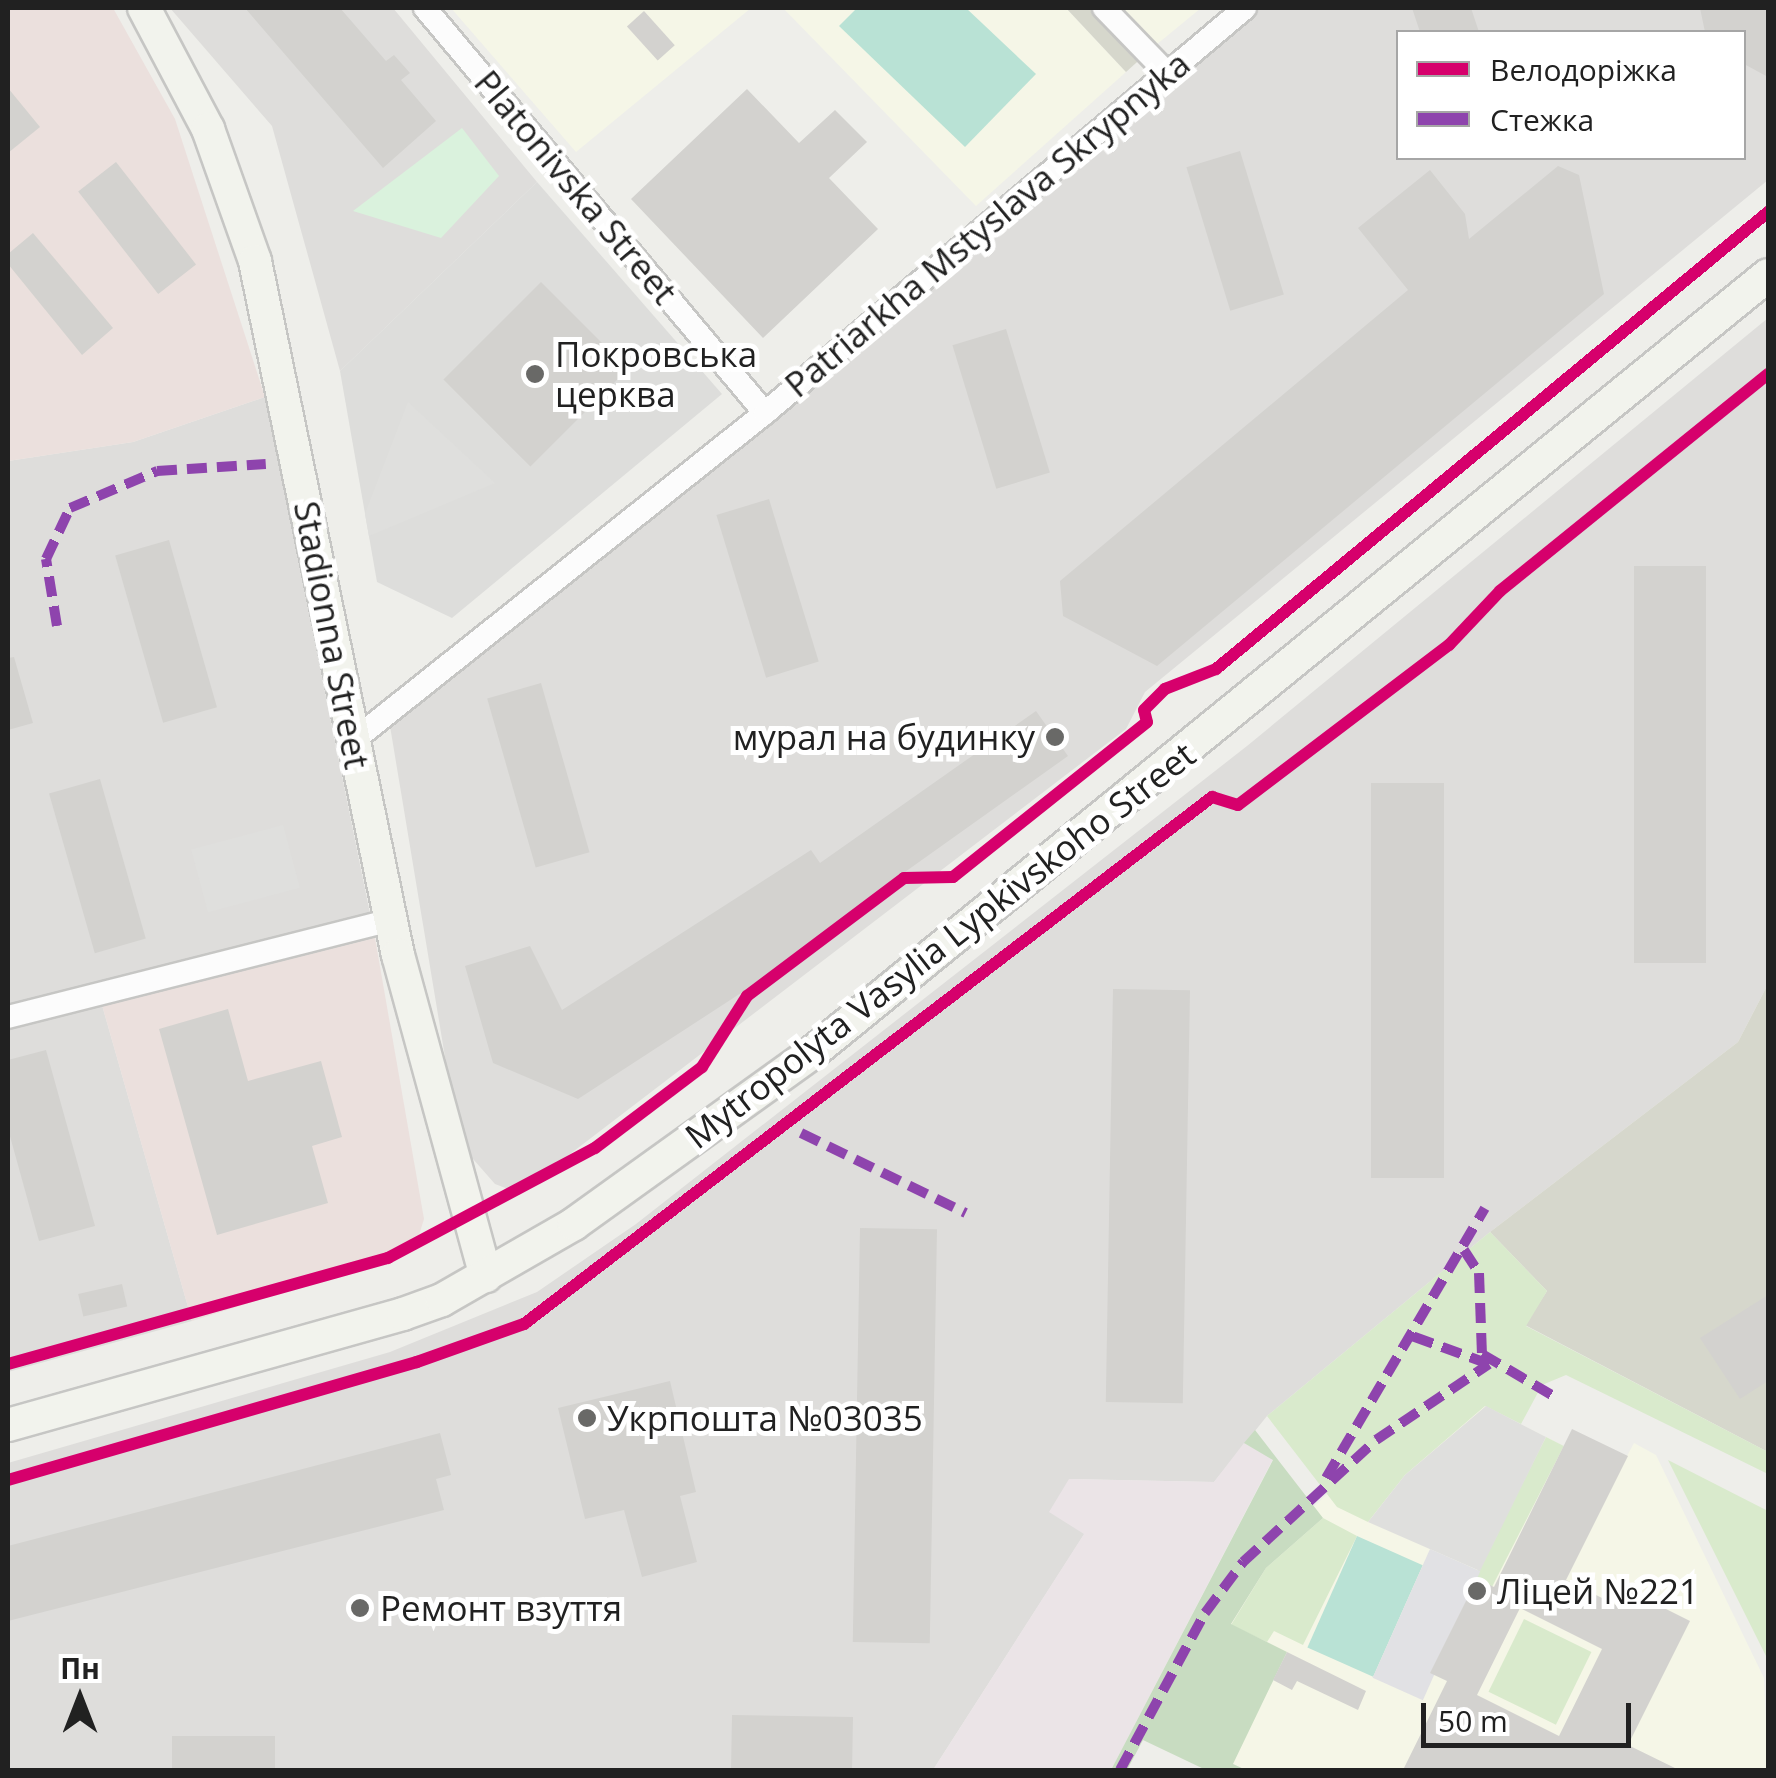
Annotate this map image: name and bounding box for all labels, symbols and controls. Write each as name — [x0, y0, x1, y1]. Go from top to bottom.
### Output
legend — [1396, 30, 1746, 160]
street label: Patriarkha Mstyslava Skrypnyka — [776, 42, 1198, 406]
text: Велодоріжка — [1490, 49, 1677, 90]
street label: Platonivska Street — [466, 62, 686, 312]
text: Стежка — [1490, 99, 1594, 140]
place label: Покровська церква — [555, 333, 757, 415]
marker: Покровська церква — [524, 363, 546, 385]
street label: Stadionna Street — [285, 498, 379, 772]
place label: мурал на будинку — [733, 716, 1035, 758]
marker: мурал на будинку — [1044, 726, 1066, 748]
street label: Mytropolyta Vasylia Lypkivskoho Street — [677, 733, 1203, 1157]
place label: Укрпошта №03035 — [607, 1397, 923, 1439]
marker: Укрпошта №03035 — [576, 1407, 598, 1429]
place label: Ліцей №221 — [1497, 1570, 1699, 1612]
marker: Ліцей №221 — [1466, 1580, 1488, 1602]
place label: Ремонт взуття — [380, 1587, 622, 1629]
marker: Ремонт взуття — [349, 1597, 371, 1619]
north arrow — [30, 1648, 130, 1748]
text: Пн — [60, 1649, 100, 1687]
scale bar — [1426, 1683, 1636, 1745]
text: 50 m — [1438, 1700, 1508, 1741]

